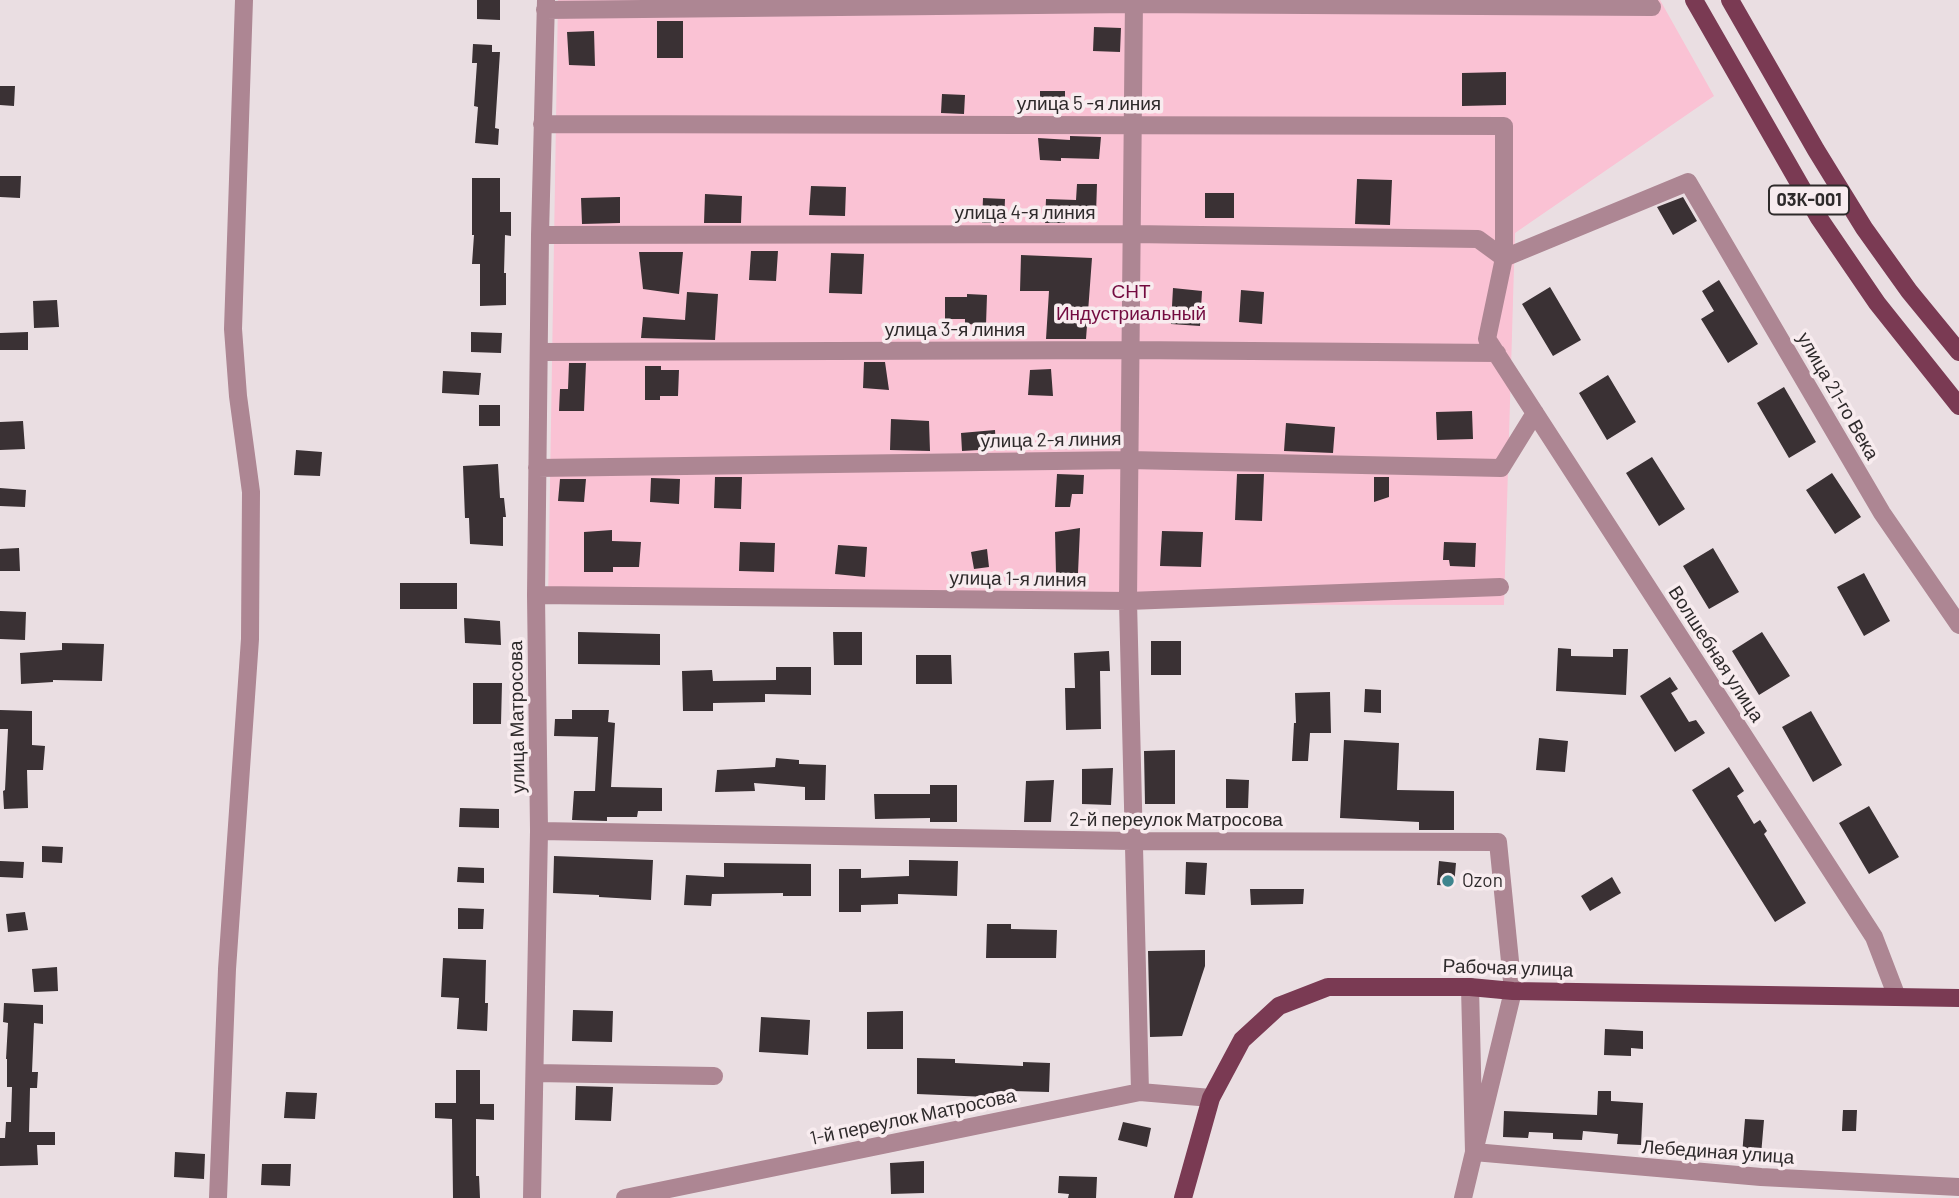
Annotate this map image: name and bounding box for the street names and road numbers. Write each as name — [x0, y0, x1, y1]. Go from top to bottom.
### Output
street label: улица 5 -я линия — [1017, 93, 1161, 115]
road number: 03К-001 — [1769, 186, 1849, 215]
street label: улица 4-я линия — [954, 202, 1096, 224]
street label: улица 3-я линия — [885, 319, 1025, 341]
street label: улица 21-го Века — [1792, 328, 1884, 464]
street label: улица 2-я линия — [980, 427, 1122, 453]
street label: улица 1-я линия — [949, 566, 1087, 592]
street label: Волшебная улица — [1663, 582, 1769, 726]
street label: улица Матросова — [504, 640, 530, 794]
street label: 2-й переулок Матросова — [1069, 809, 1283, 831]
street label: Рабочая улица — [1442, 954, 1574, 982]
street label: 1-й переулок Матросова — [808, 1084, 1018, 1150]
street label: Лебединая улица — [1641, 1135, 1795, 1169]

